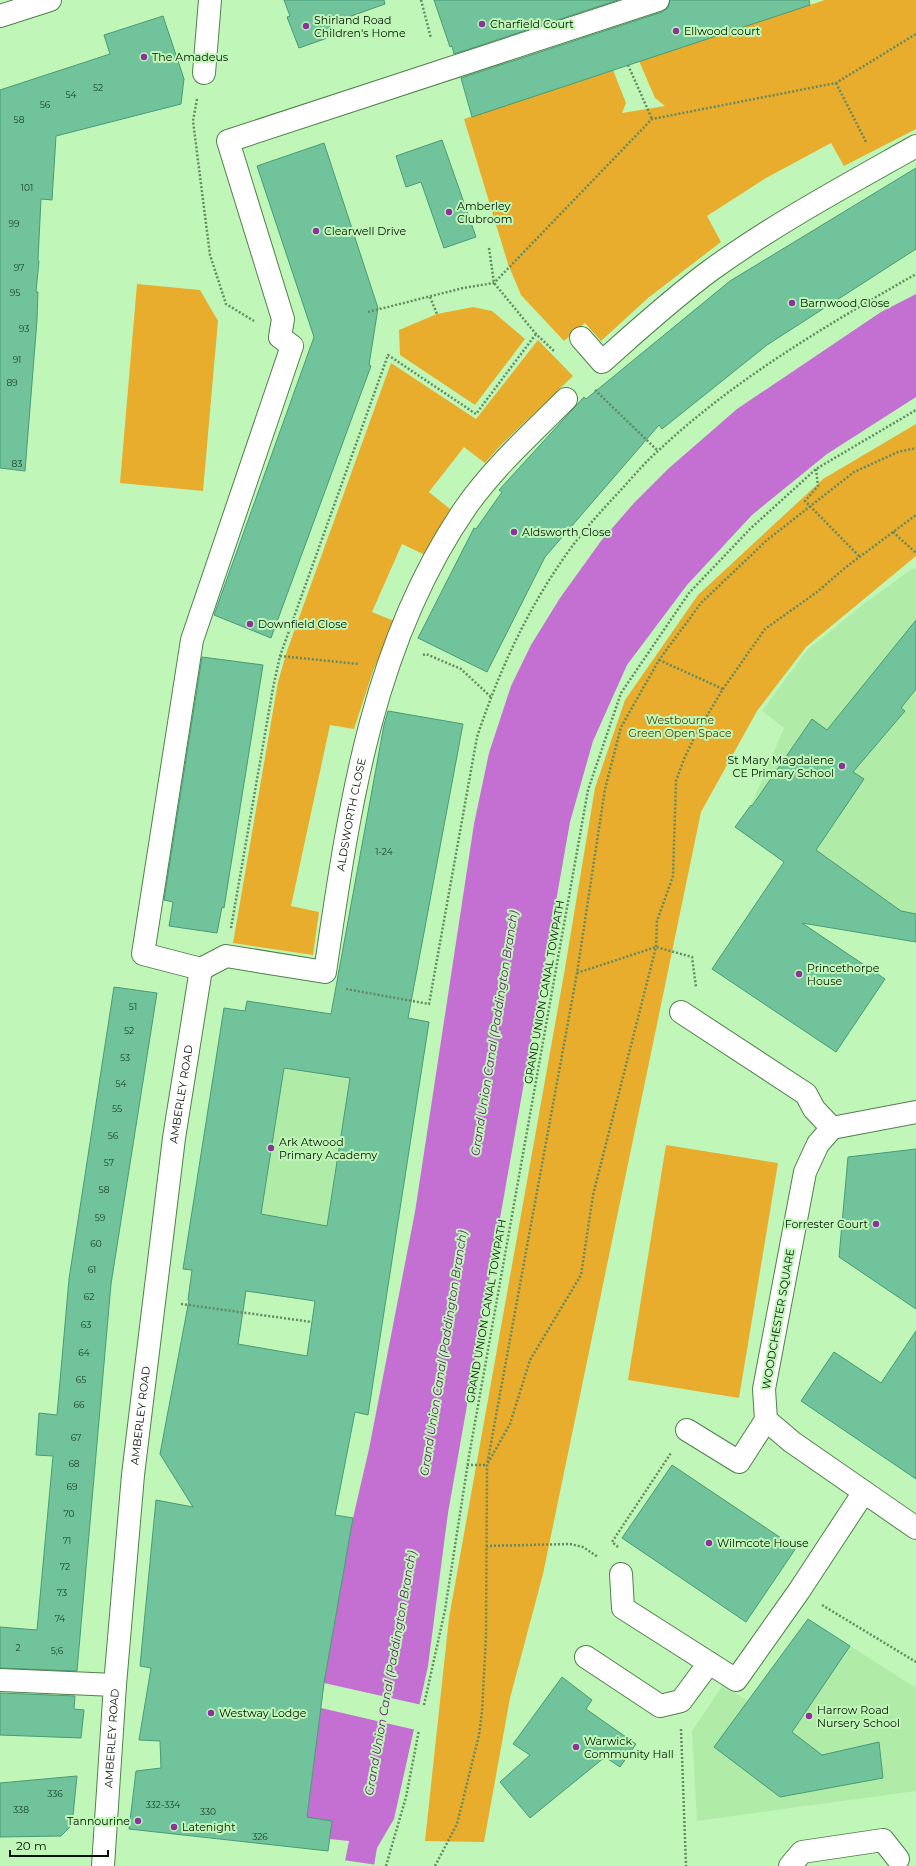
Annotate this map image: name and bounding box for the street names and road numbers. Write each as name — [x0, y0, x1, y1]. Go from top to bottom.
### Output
street label: ALDSWORTH CLOSE — [333, 757, 369, 872]
street label: GRAND UNION CANAL TOWPATH — [521, 899, 567, 1085]
street label: AMBERLEY ROAD — [166, 1044, 196, 1144]
street label: GRAND UNION CANAL TOWPATH — [463, 1218, 509, 1404]
street label: WOODCHESTER SQUARE — [759, 1248, 797, 1390]
street label: AMBERLEY ROAD — [127, 1365, 153, 1466]
street label: AMBERLEY ROAD — [101, 1688, 122, 1788]

